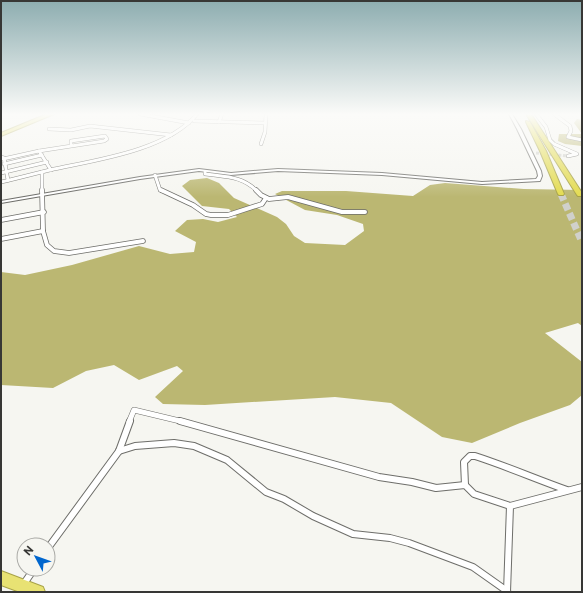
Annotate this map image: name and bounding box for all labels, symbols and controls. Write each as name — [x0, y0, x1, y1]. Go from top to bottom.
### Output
north arrow — [16, 537, 56, 577]
text: N — [20, 543, 36, 557]

